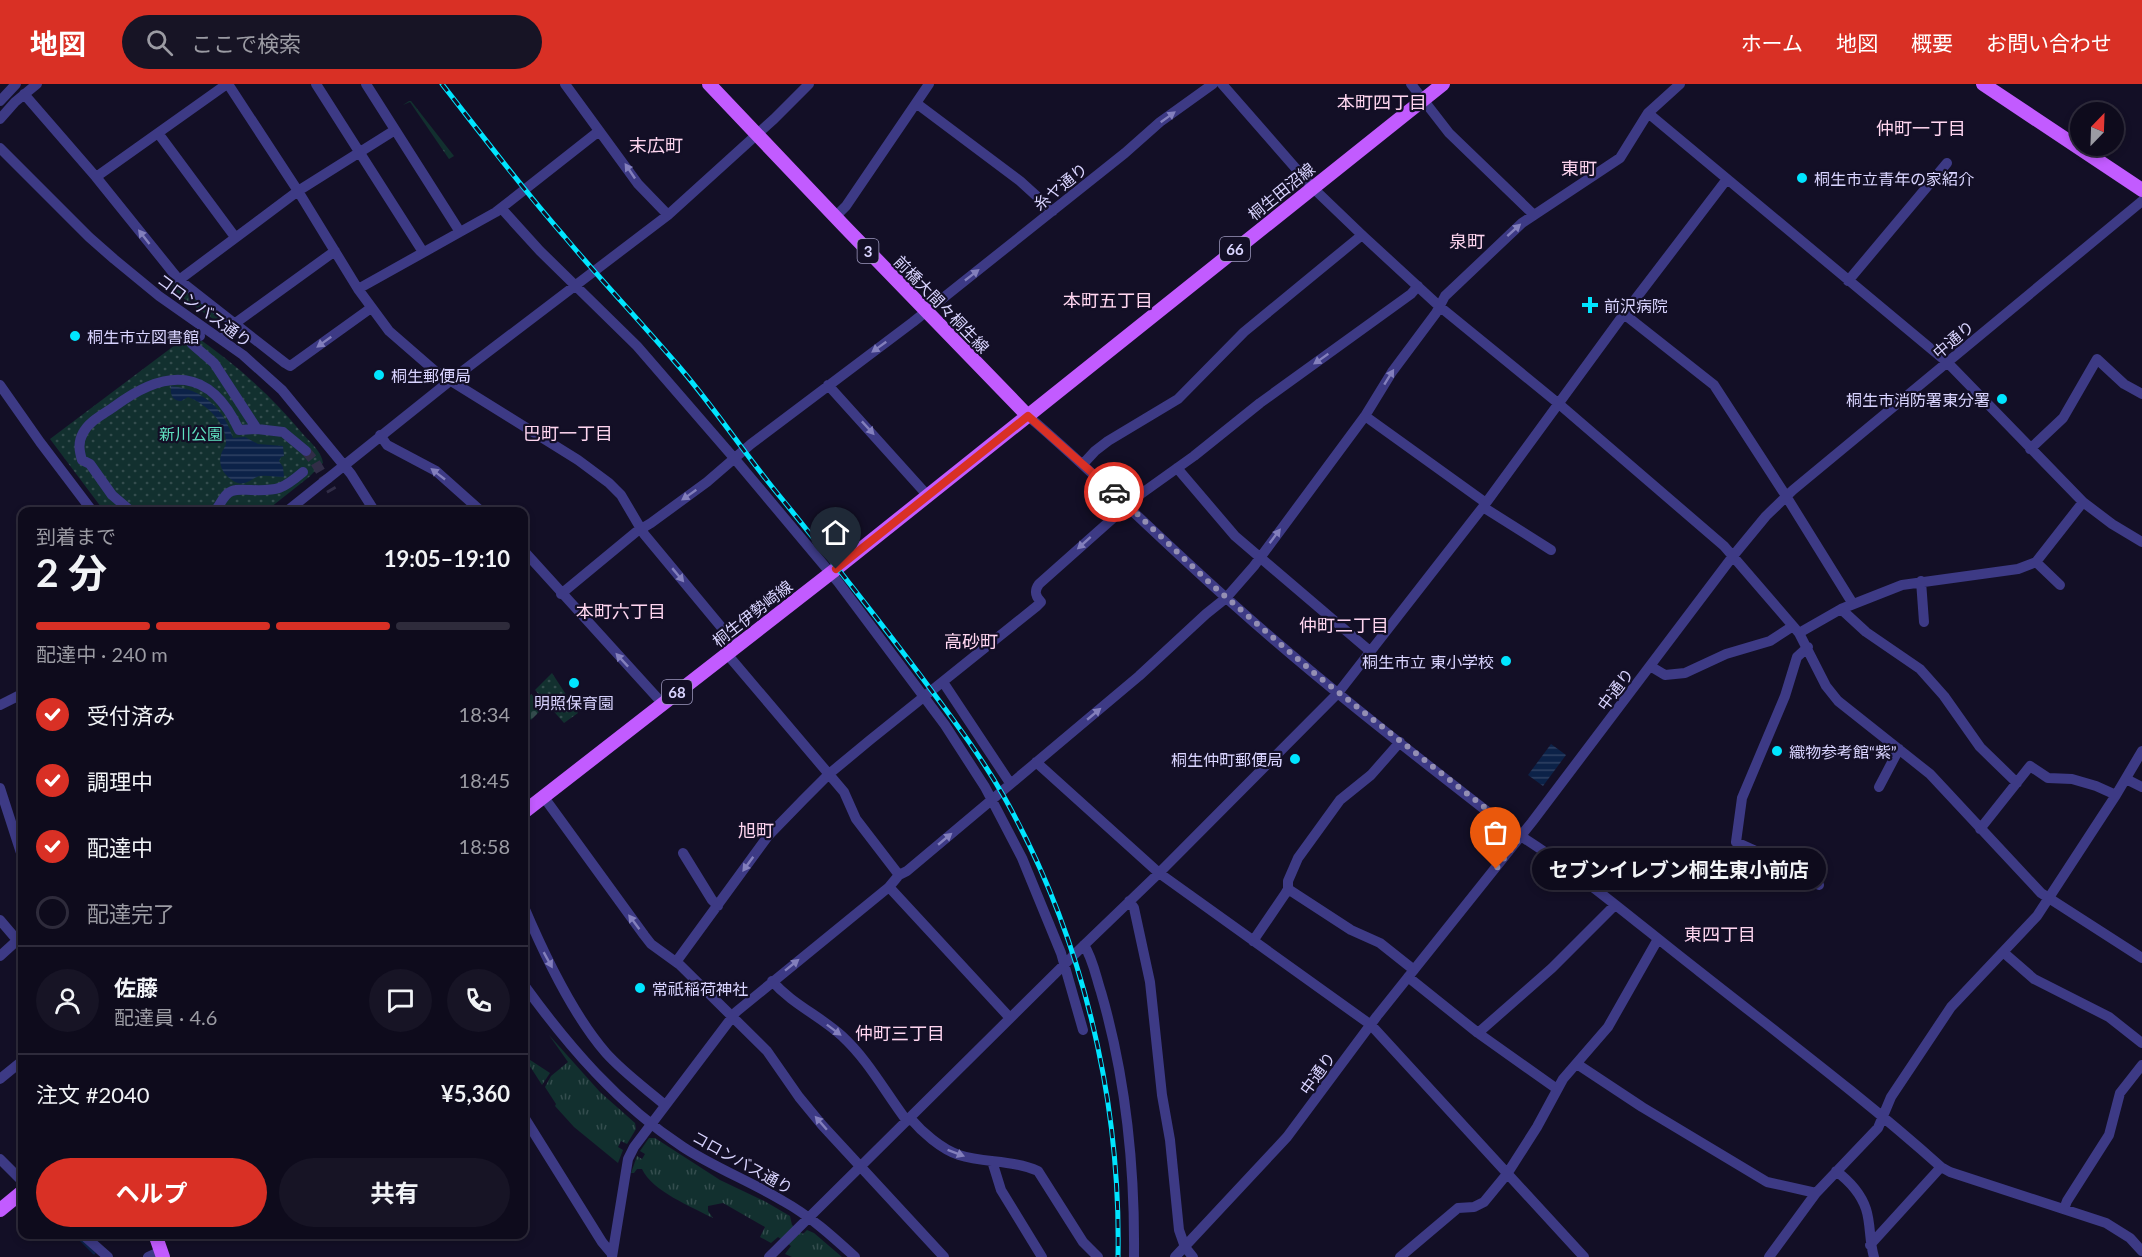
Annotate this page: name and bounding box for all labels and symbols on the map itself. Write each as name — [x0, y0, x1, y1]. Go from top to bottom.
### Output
district label: 本町四丁目 — [1337, 91, 1427, 113]
north arrow — [2070, 102, 2124, 156]
one-way arrow — [1159, 111, 1175, 123]
district label: 仲町一丁目 — [1876, 117, 1966, 139]
district label: 末広町 — [629, 134, 683, 156]
district label: 東町 — [1561, 157, 1597, 179]
street label: 糸ヤ通り — [1029, 158, 1091, 214]
street label: 桐生田沼線 — [1244, 158, 1318, 224]
one-way arrow — [625, 163, 636, 179]
place label: 桐生市立青年の家紹介 — [1814, 169, 1974, 188]
marker: 桐生市立青年の家紹介 — [1795, 171, 1809, 185]
one-way arrow — [1506, 224, 1521, 237]
one-way arrow — [138, 229, 151, 245]
district label: 泉町 — [1449, 230, 1485, 252]
road number: 66 — [1220, 237, 1250, 261]
road number: 3 — [858, 239, 878, 263]
street label: 前橋大間々桐生線 — [891, 251, 993, 357]
street label: コロンバス通り — [154, 269, 256, 351]
one-way arrow — [964, 269, 979, 281]
district label: 本町五丁目 — [1063, 289, 1153, 311]
marker: 前沢病院 — [1581, 296, 1599, 314]
place label: 前沢病院 — [1604, 296, 1668, 315]
street label: 中通り — [1929, 316, 1977, 362]
place label: 桐生市立図書館 — [87, 327, 199, 346]
marker: 桐生市立図書館 — [68, 329, 82, 343]
one-way arrow — [316, 336, 332, 348]
one-way arrow — [872, 340, 887, 352]
one-way arrow — [1313, 353, 1329, 364]
place label: 桐生郵便局 — [391, 366, 471, 385]
marker: 桐生郵便局 — [372, 368, 386, 382]
one-way arrow — [1383, 369, 1394, 386]
place label: 桐生市消防署東分署 — [1846, 390, 1990, 409]
marker: 桐生市消防署東分署 — [1995, 392, 2009, 406]
one-way arrow — [861, 420, 875, 435]
district label: 巴町一丁目 — [523, 422, 613, 444]
park label: 新川公園 — [159, 424, 223, 443]
courier — [1084, 462, 1144, 522]
one-way arrow — [430, 468, 445, 480]
one-way arrow — [681, 489, 697, 500]
pin — [810, 507, 861, 569]
one-way arrow — [1269, 528, 1281, 543]
one-way arrow — [1077, 536, 1092, 549]
one-way arrow — [671, 567, 684, 583]
street label: 桐生伊勢崎線 — [708, 576, 796, 650]
district label: 本町六丁目 — [576, 600, 666, 622]
district label: 仲町二丁目 — [1299, 614, 1389, 636]
district label: 高砂町 — [944, 630, 998, 652]
place label: 桐生市立 東小学校 — [1362, 652, 1494, 671]
one-way arrow — [616, 653, 629, 668]
marker: 桐生市立 東小学校 — [1499, 654, 1513, 668]
street label: 中通り — [1593, 664, 1637, 714]
marker: 明照保育園 — [567, 676, 581, 690]
road number: 68 — [662, 680, 692, 704]
place label: 明照保育園 — [534, 693, 614, 712]
one-way arrow — [1086, 708, 1101, 721]
place label: 織物参考館“紫” — [1789, 742, 1897, 761]
marker: 織物参考館“紫” — [1770, 744, 1784, 758]
place label: 桐生仲町郵便局 — [1171, 750, 1283, 769]
marker: 桐生仲町郵便局 — [1288, 752, 1302, 766]
pin — [1470, 807, 1521, 869]
district label: 旭町 — [738, 819, 774, 841]
one-way arrow — [937, 832, 953, 845]
callout: セブンイレブン桐生東小前店 — [1532, 848, 1826, 890]
one-way arrow — [742, 855, 754, 871]
one-way arrow — [628, 915, 640, 930]
district label: 東四丁目 — [1684, 923, 1756, 945]
one-way arrow — [543, 952, 553, 969]
one-way arrow — [784, 959, 800, 972]
place label: 常祇稲荷神社 — [652, 979, 748, 998]
marker: 常祇稲荷神社 — [633, 981, 647, 995]
district label: 仲町三丁目 — [855, 1022, 945, 1044]
one-way arrow — [827, 1024, 842, 1036]
street label: 中通り — [1295, 1048, 1339, 1098]
one-way arrow — [815, 1116, 828, 1131]
street label: コロンバス通り — [689, 1127, 797, 1197]
one-way arrow — [948, 1148, 966, 1158]

